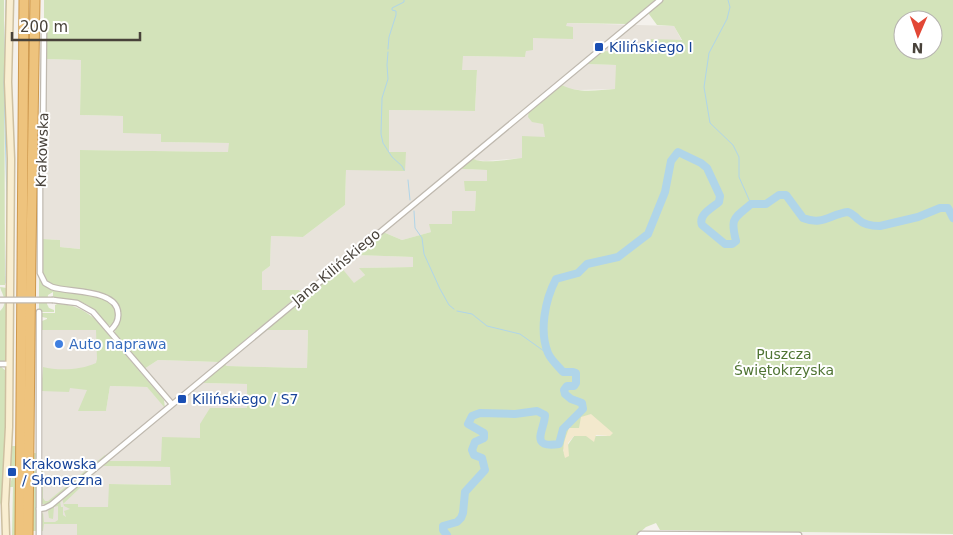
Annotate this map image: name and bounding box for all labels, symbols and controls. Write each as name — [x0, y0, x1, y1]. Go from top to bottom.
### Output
scale bar — [12, 10, 140, 42]
north arrow — [893, 10, 943, 60]
text: 200 m — [20, 18, 68, 36]
place label: Kilińskiego I — [609, 39, 693, 55]
text: N — [911, 40, 924, 56]
marker: Kilińskiego I — [593, 41, 605, 53]
street label: Krakowska — [33, 112, 51, 188]
street label: Jana Kilińskiego — [288, 226, 383, 309]
place label: Auto naprawa — [69, 336, 167, 352]
marker: Auto naprawa — [53, 338, 65, 350]
park label: Puszcza Świętokrzyska — [734, 346, 834, 378]
place label: Kilińskiego / S7 — [192, 391, 299, 407]
marker: Kilińskiego / S7 — [176, 393, 188, 405]
place label: Krakowska / Słoneczna — [22, 456, 103, 488]
marker: Krakowska / Słoneczna — [6, 466, 18, 478]

